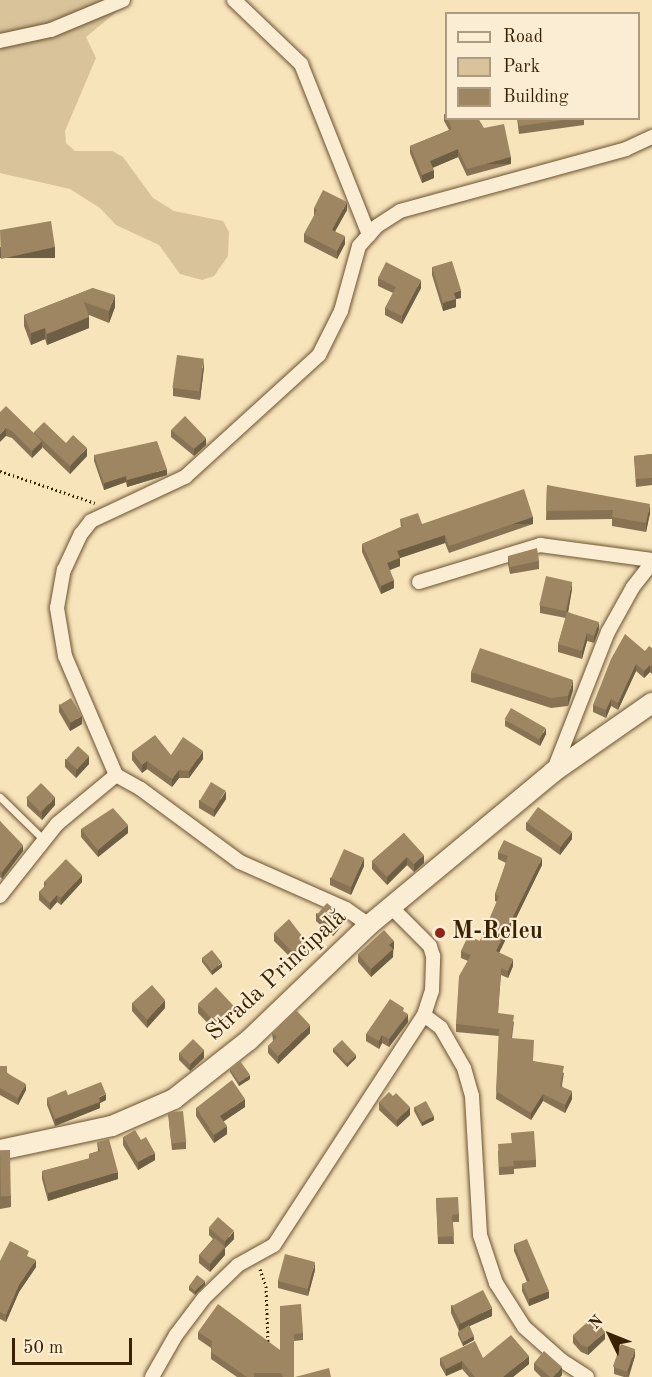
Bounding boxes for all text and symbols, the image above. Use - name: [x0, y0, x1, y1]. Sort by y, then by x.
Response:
- legend: [445, 12, 640, 120]
- text: Road: [503, 28, 543, 46]
- text: Park: [503, 58, 540, 76]
- text: Building: [503, 88, 568, 106]
- street label: Strada Principală: [201, 904, 353, 1048]
- place label: M-Releu: [452, 919, 543, 947]
- marker: M-Releu: [433, 926, 447, 940]
- north arrow: [580, 1305, 640, 1365]
- text: N: [587, 1313, 607, 1333]
- scale bar: [15, 1326, 135, 1364]
- text: 50 m: [23, 1339, 63, 1357]

